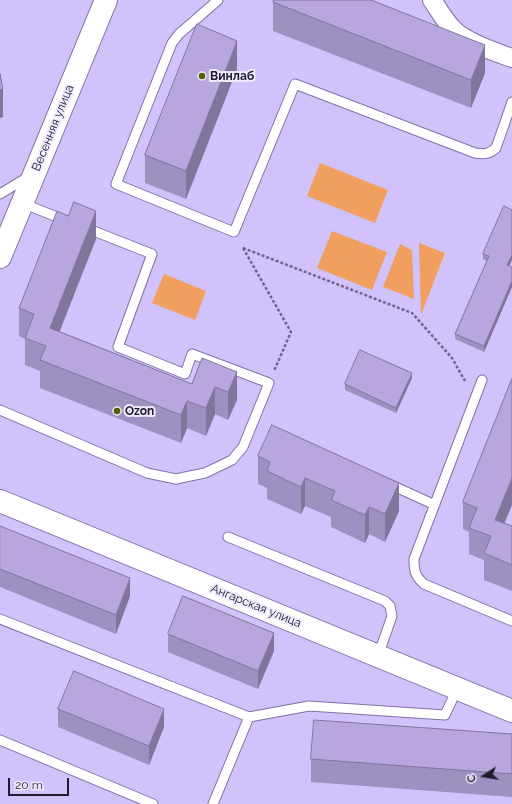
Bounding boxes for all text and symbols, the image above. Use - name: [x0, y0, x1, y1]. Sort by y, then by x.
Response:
- place label: Винлаб: [210, 69, 254, 83]
- marker: Винлаб: [197, 71, 207, 81]
- street label: Весенняя улица: [29, 83, 77, 173]
- place label: Ozon: [125, 404, 154, 418]
- marker: Ozon: [112, 406, 122, 416]
- street label: Ангарская улица: [209, 581, 303, 631]
- north arrow: [464, 756, 504, 796]
- scale bar: [10, 770, 71, 796]
- text: С: [465, 774, 479, 784]
- text: 20 m: [15, 778, 43, 792]

